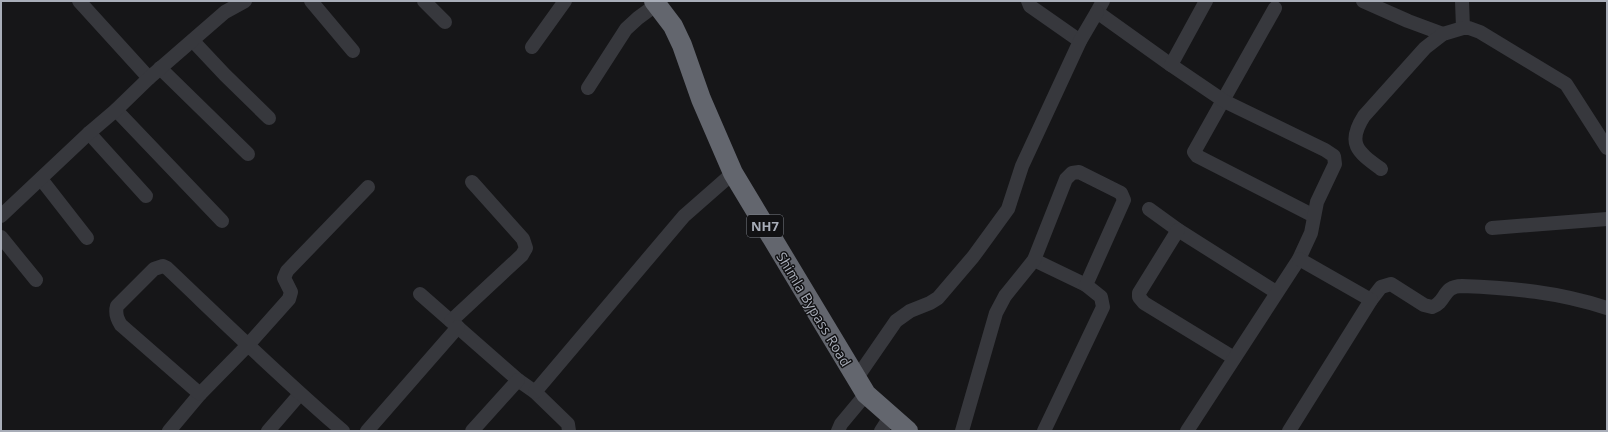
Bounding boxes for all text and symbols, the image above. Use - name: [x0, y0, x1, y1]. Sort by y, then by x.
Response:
- road number: NH7: [747, 215, 783, 237]
- street label: Shimla Bypass Road: [772, 248, 856, 370]

